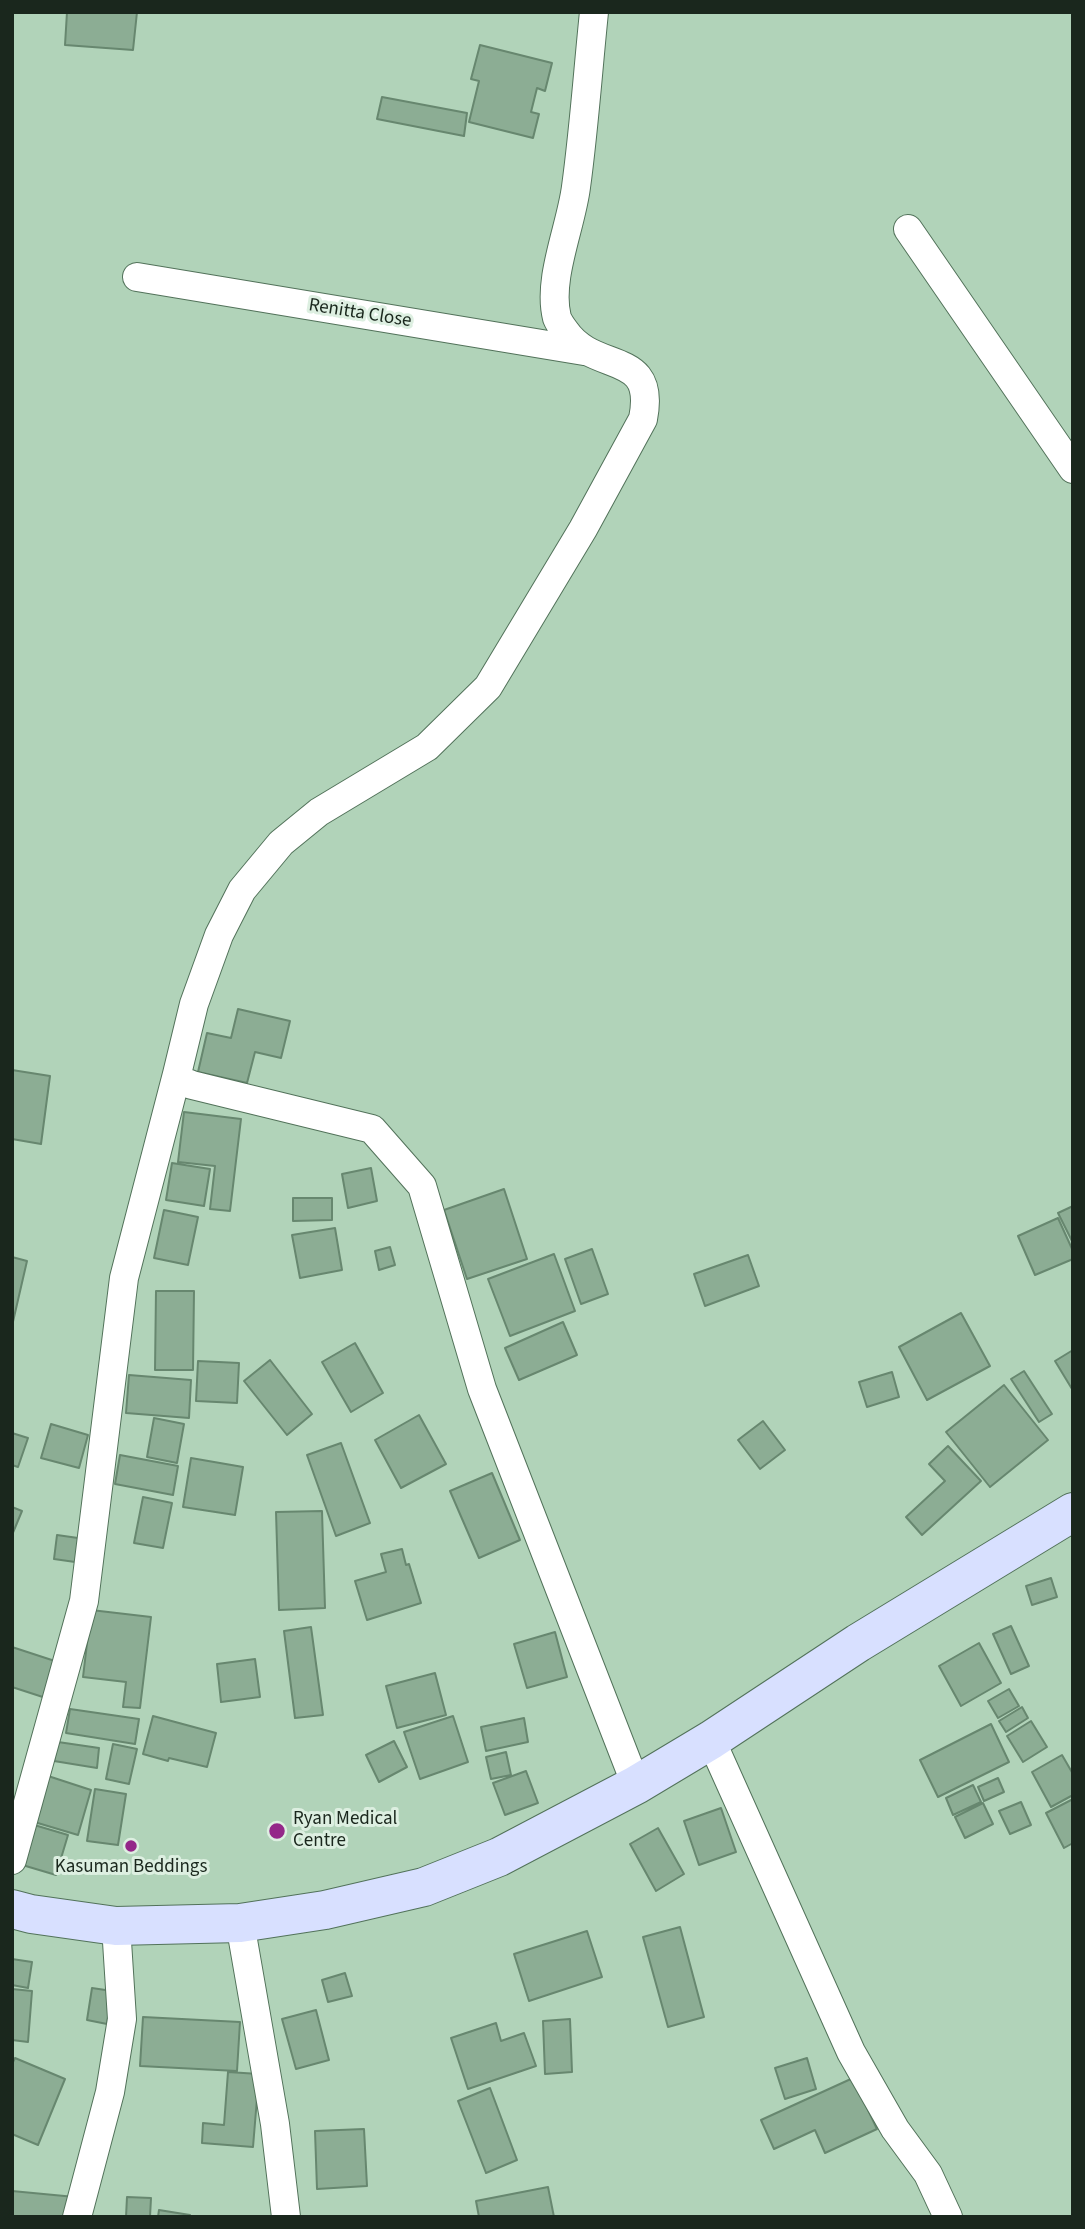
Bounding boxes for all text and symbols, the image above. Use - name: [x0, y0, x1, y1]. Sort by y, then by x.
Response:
- street label: Renitta Close: [307, 295, 413, 333]
- place label: Ryan Medical Centre: [293, 1809, 397, 1853]
- marker: Ryan Medical Centre: [267, 1821, 287, 1841]
- marker: Kasuman Beddings: [123, 1838, 139, 1854]
- place label: Kasuman Beddings: [55, 1857, 207, 1879]

